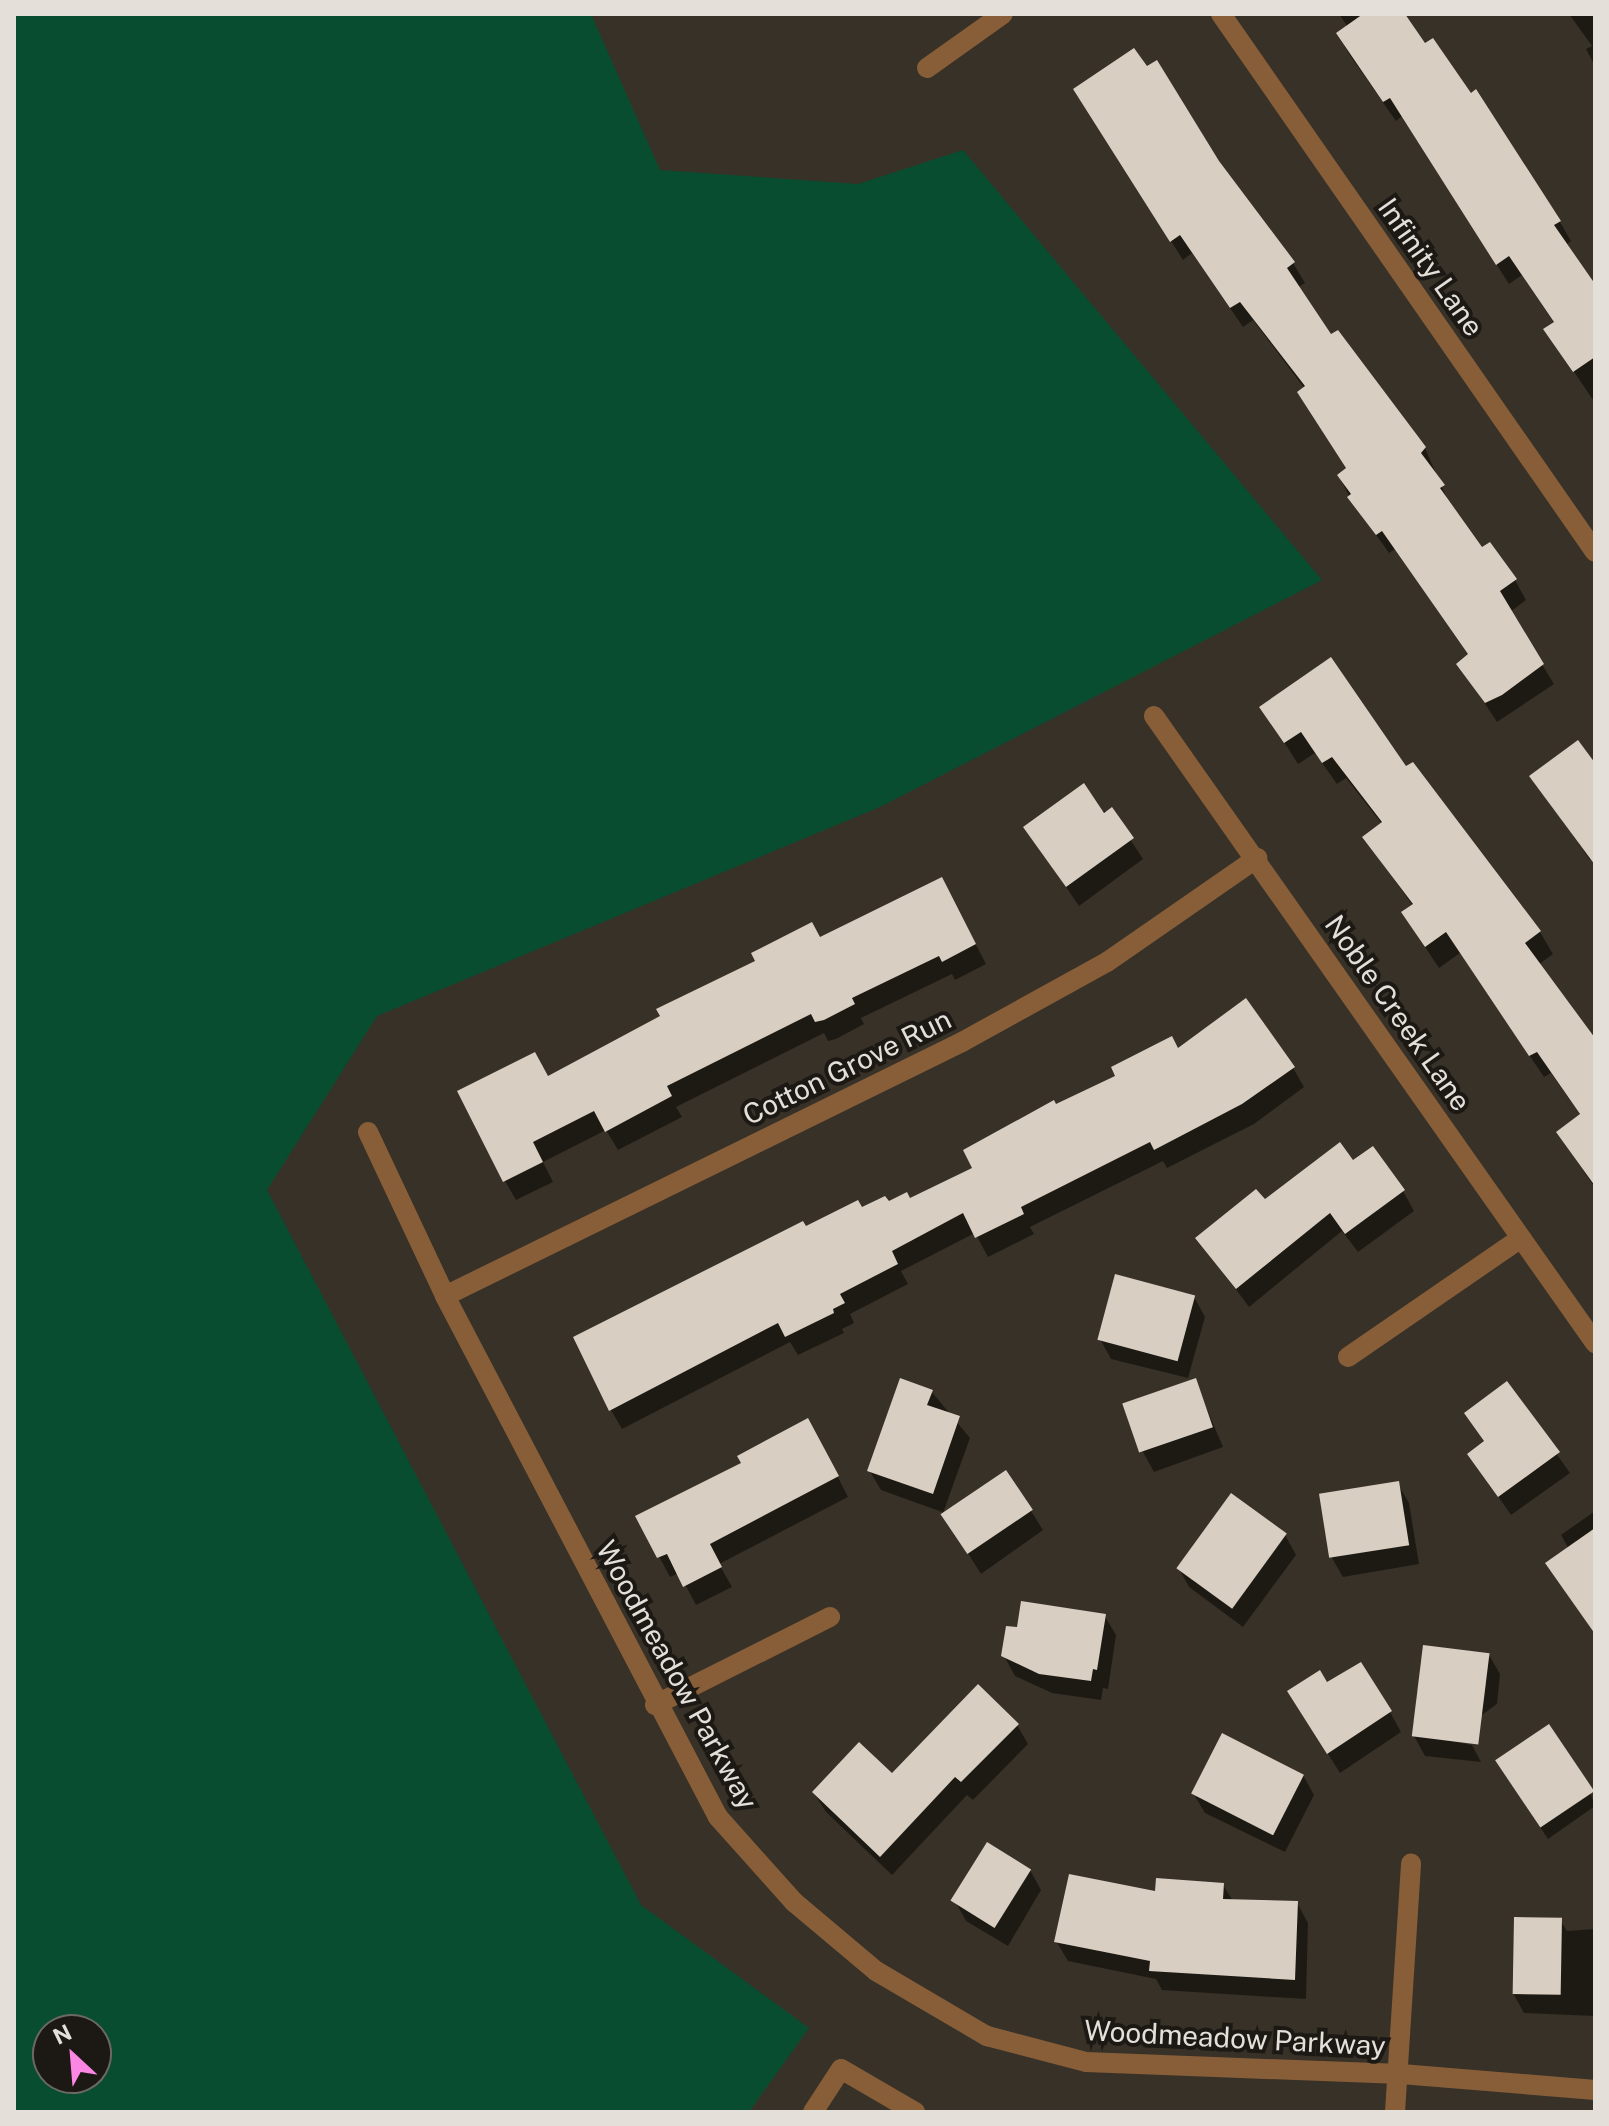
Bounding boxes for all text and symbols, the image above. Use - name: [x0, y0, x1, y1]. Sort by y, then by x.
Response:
- street label: Infinity Lane: [1371, 192, 1491, 342]
- street label: Noble Creek Lane: [1318, 909, 1478, 1117]
- street label: Cotton Grove Run: [737, 1002, 957, 1132]
- street label: Woodmeadow Parkway: [589, 1535, 765, 1815]
- street label: Woodmeadow Parkway: [1083, 2013, 1387, 2063]
- north arrow: [32, 2014, 112, 2094]
- text: N: [49, 2019, 76, 2050]

